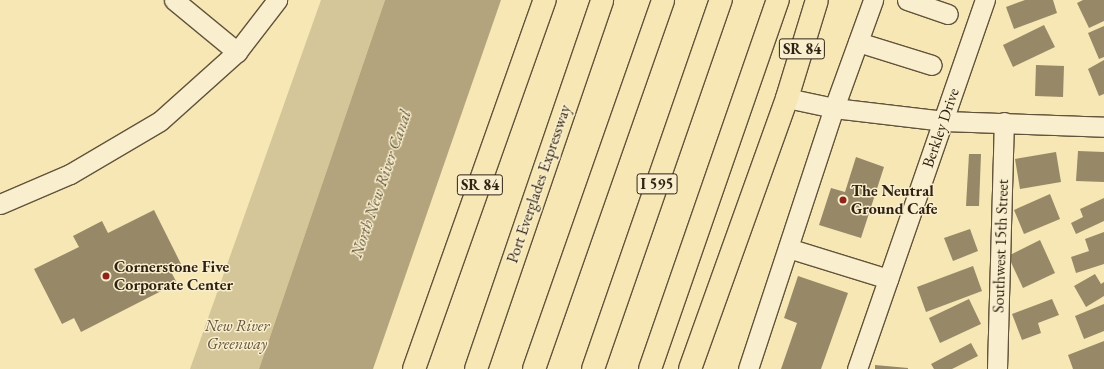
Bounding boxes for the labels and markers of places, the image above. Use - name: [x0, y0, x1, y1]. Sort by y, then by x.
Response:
- place label: The Neutral Ground Cafe: [851, 181, 937, 219]
- marker: The Neutral Ground Cafe: [838, 195, 848, 205]
- place label: Cornerstone Five Corporate Center: [114, 257, 233, 295]
- marker: Cornerstone Five Corporate Center: [101, 271, 111, 281]

